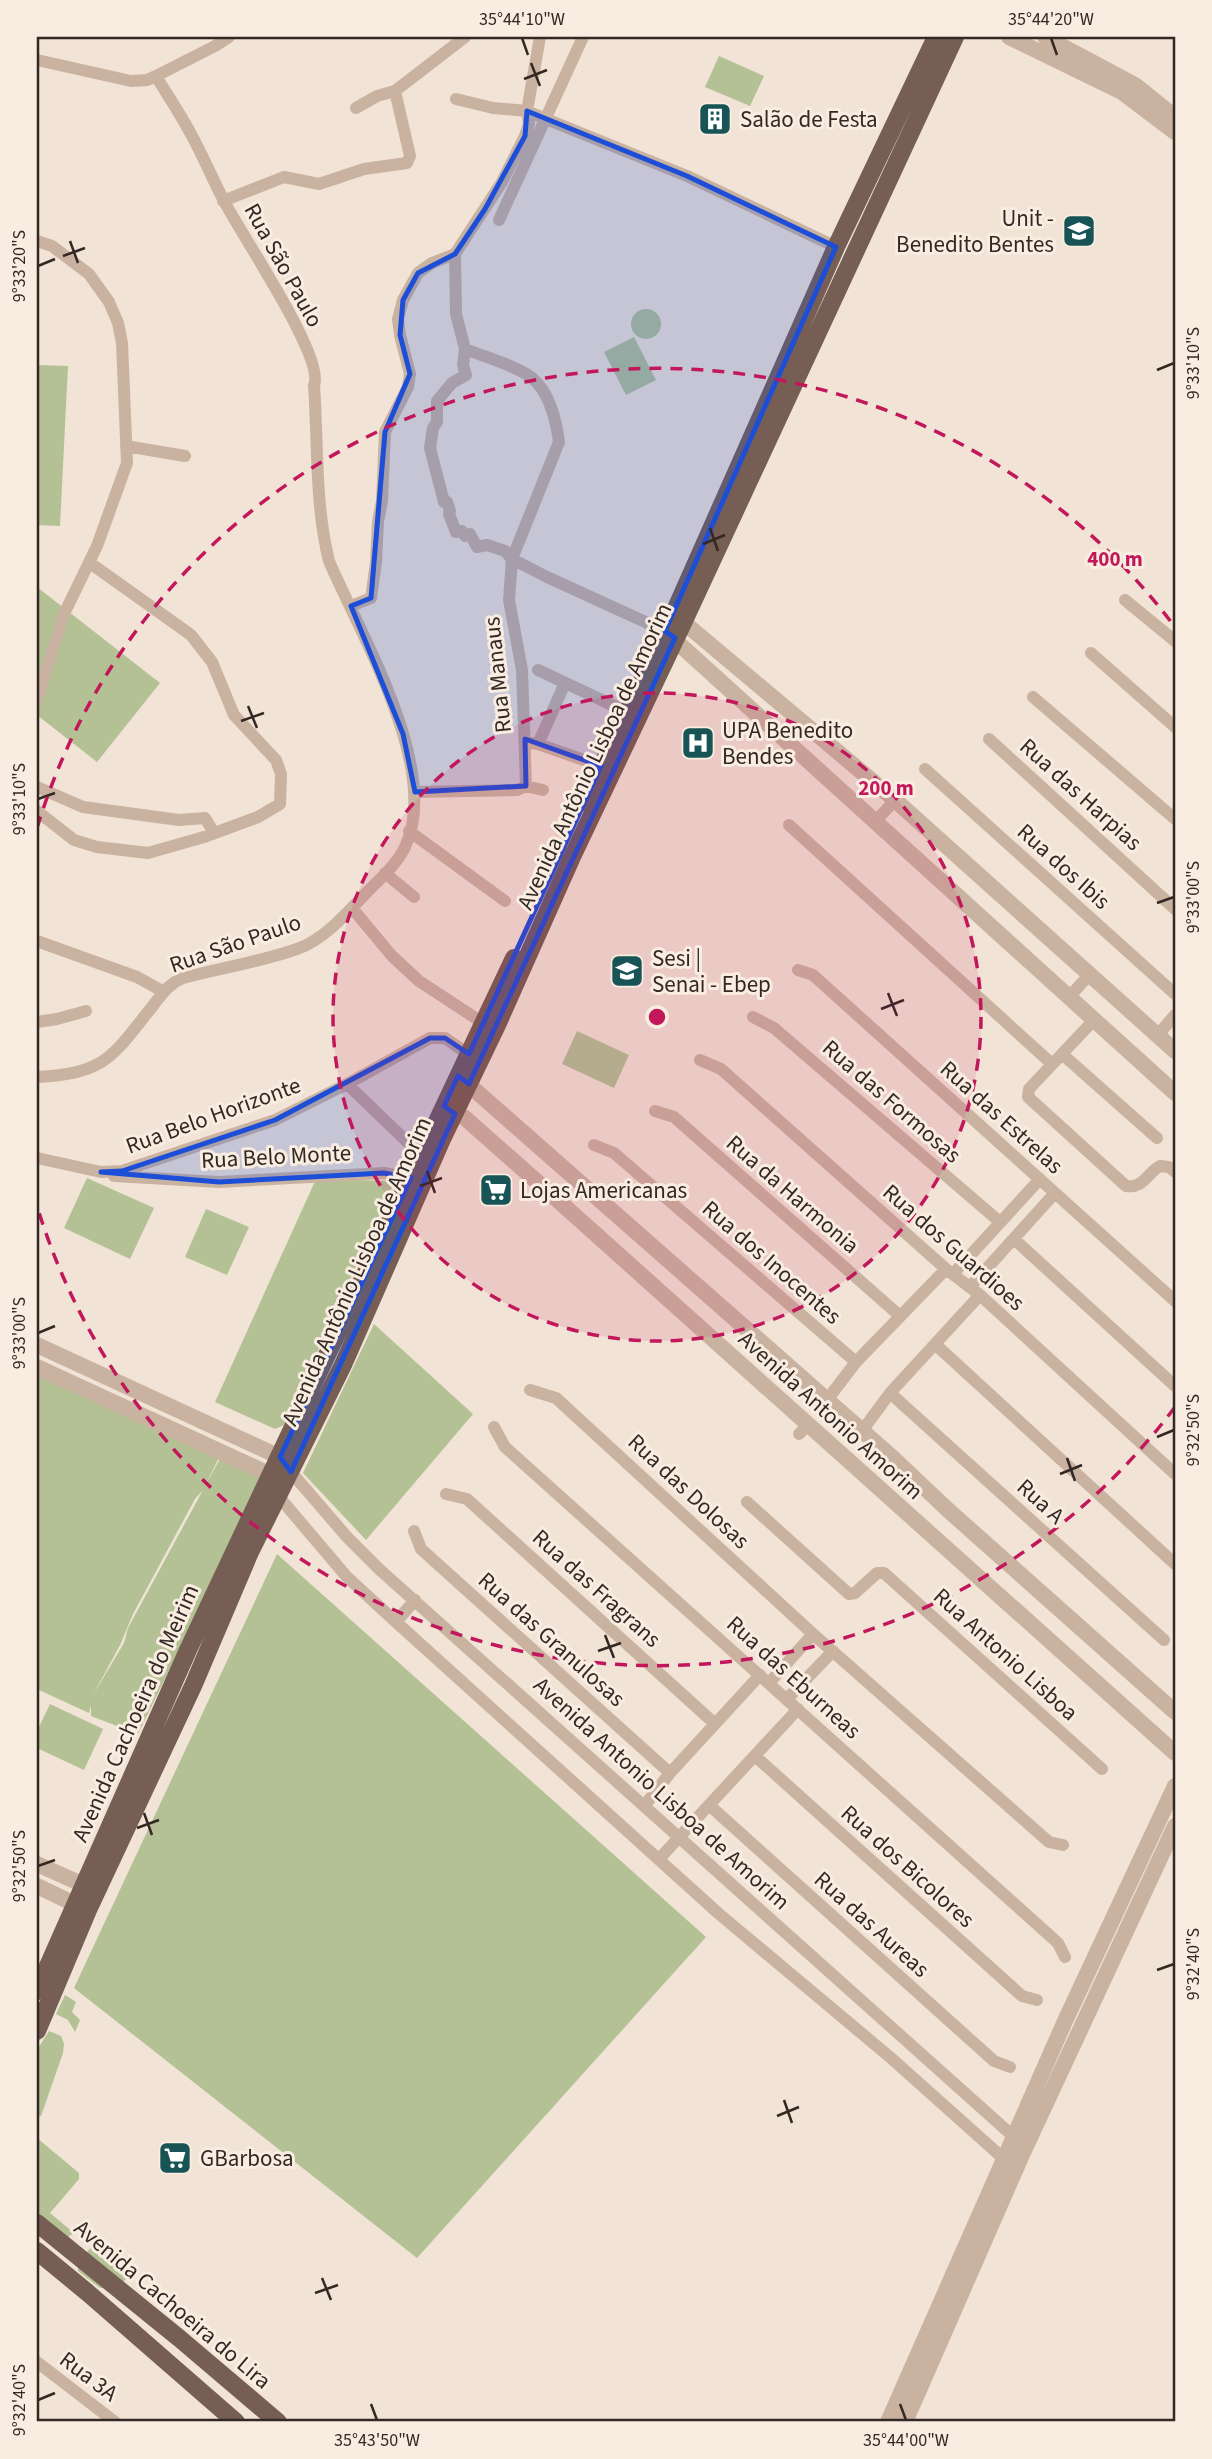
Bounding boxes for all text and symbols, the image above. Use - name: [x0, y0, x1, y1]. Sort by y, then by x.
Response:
- text: 35°44'10"W: [479, 7, 565, 32]
- text: 35°44'20"W: [1008, 7, 1094, 32]
- building icon: Salão de Festa: [696, 100, 734, 138]
- place label: Salão de Festa: [740, 103, 878, 136]
- street label: Rua São Paulo: [236, 197, 331, 333]
- place label: Unit - Benedito Bentes: [896, 202, 1054, 261]
- school or university icon: Unit - Benedito Bentes: [1060, 212, 1098, 250]
- text: 9°33'20"S: [7, 230, 32, 302]
- text: 9°33'10"S: [1181, 327, 1206, 399]
- text: 400 m: [1087, 544, 1143, 574]
- street label: Avenida Antônio Lisboa de Amorim: [509, 597, 680, 915]
- street label: Rua Manaus: [475, 615, 520, 735]
- place label: UPA Benedito Bendes: [722, 714, 853, 773]
- hospital icon: UPA Benedito Bendes: [679, 724, 717, 762]
- street label: Rua das Harpias: [1012, 730, 1149, 858]
- text: 9°33'10"S: [7, 763, 32, 835]
- text: 200 m: [858, 773, 914, 803]
- street label: Rua dos Ibis: [1010, 816, 1118, 917]
- text: 9°33'00"S: [1181, 861, 1206, 933]
- street label: Rua São Paulo: [165, 906, 305, 981]
- place label: Sesi | Senai - Ebep: [652, 942, 771, 1001]
- school or university icon: Sesi | Senai - Ebep: [608, 952, 646, 990]
- centre of rings: [645, 1005, 669, 1029]
- street label: Rua das Formosas: [815, 1032, 968, 1171]
- street label: Rua das Estrelas: [933, 1053, 1071, 1182]
- street label: Rua Belo Horizonte: [121, 1068, 305, 1162]
- street label: Avenida Antônio Lisboa de Amorim: [273, 1112, 440, 1431]
- street label: Rua da Harmonia: [719, 1127, 866, 1262]
- street label: Rua Belo Monte: [200, 1136, 352, 1177]
- supermarket icon: Lojas Americanas: [477, 1171, 515, 1209]
- place label: Lojas Americanas: [520, 1174, 687, 1207]
- street label: Rua dos Guardioes: [875, 1176, 1032, 1319]
- street label: Rua dos Inocentes: [695, 1193, 848, 1332]
- text: 9°33'00"S: [7, 1297, 32, 1369]
- street label: Avenida Antonio Amorim: [731, 1323, 930, 1507]
- text: 9°32'50"S: [1181, 1394, 1206, 1466]
- street label: Rua das Dolosas: [620, 1426, 757, 1557]
- street label: Rua A: [1009, 1471, 1072, 1532]
- street label: Rua das Fragrans: [525, 1522, 668, 1655]
- street label: Rua das Granulosas: [471, 1564, 633, 1714]
- street label: Avenida Cachoeira do Meirim: [64, 1579, 207, 1847]
- street label: Rua Antonio Lisboa: [926, 1580, 1085, 1729]
- street label: Rua das Eburneas: [719, 1608, 868, 1747]
- street label: Avenida Antonio Lisboa de Amorim: [526, 1669, 797, 1918]
- street label: Rua dos Bicolores: [833, 1797, 982, 1936]
- text: 9°32'50"S: [7, 1830, 32, 1902]
- street label: Rua das Aureas: [807, 1863, 937, 1985]
- text: 9°32'40"S: [1181, 1928, 1206, 2000]
- supermarket icon: GBarbosa: [156, 2139, 194, 2177]
- place label: GBarbosa: [200, 2142, 294, 2175]
- street label: Avenida Cachoeira do Lira: [67, 2212, 278, 2397]
- street label: Rua 3A: [53, 2343, 125, 2410]
- text: 9°32'40"S: [7, 2364, 32, 2436]
- text: 35°43'50"W: [334, 2428, 420, 2453]
- text: 35°44'00"W: [863, 2428, 949, 2453]

